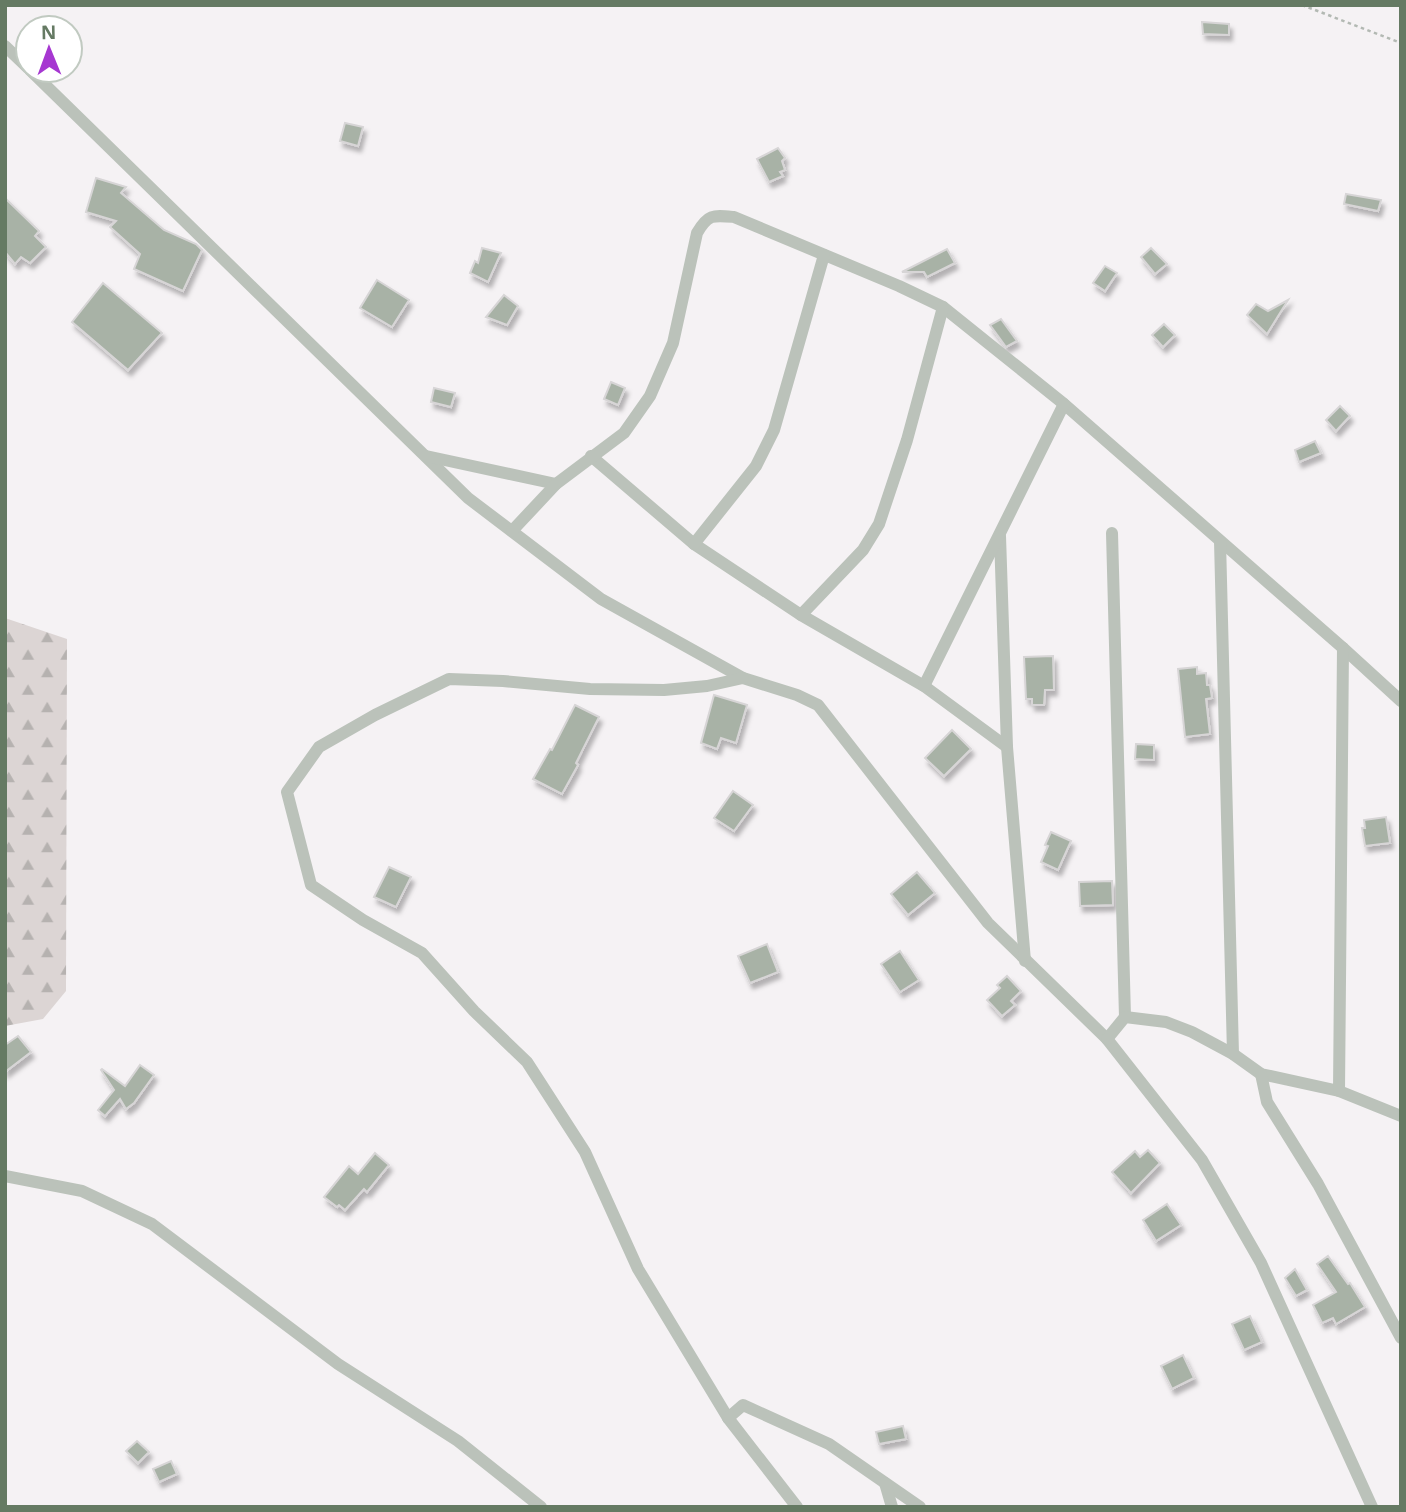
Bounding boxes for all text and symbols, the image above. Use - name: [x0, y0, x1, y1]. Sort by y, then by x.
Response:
- north arrow: [14, 14, 84, 84]
- text: N: [41, 19, 57, 45]

